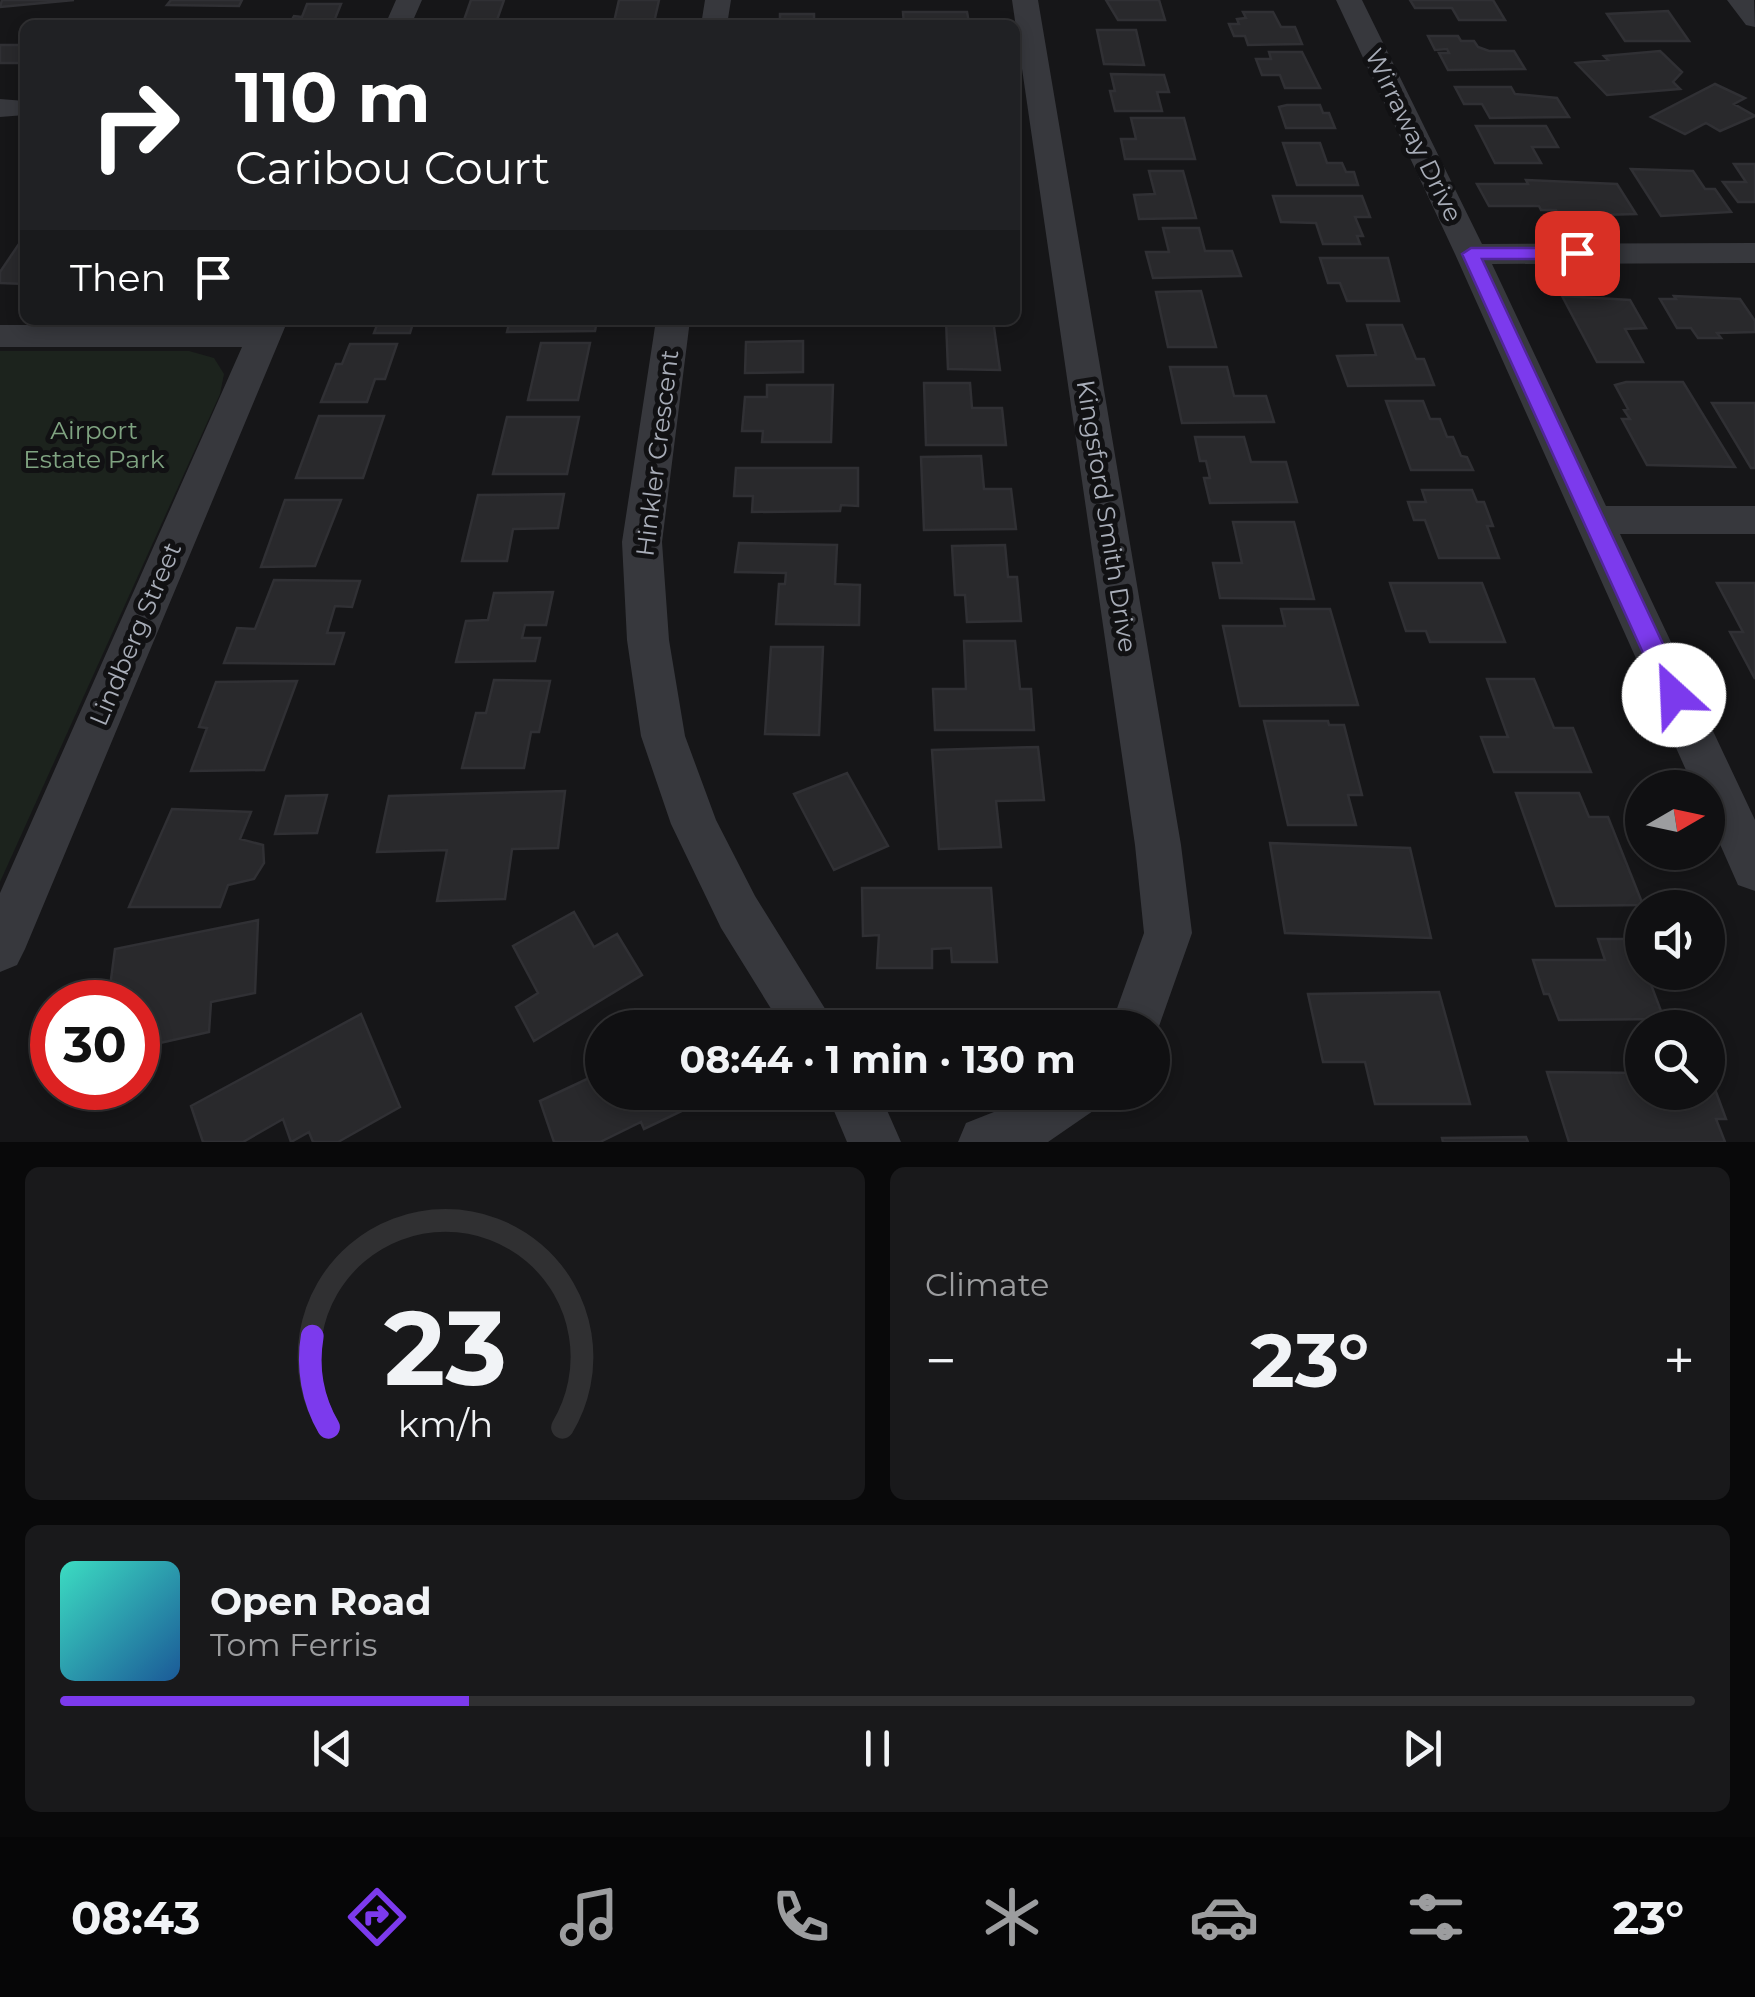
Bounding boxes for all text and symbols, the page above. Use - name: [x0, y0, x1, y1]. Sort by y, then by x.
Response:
- street label: Wirraway Drive: [1359, 44, 1469, 226]
- text: 110 m: [235, 54, 431, 140]
- icon: right: [70, 60, 200, 190]
- text: Caribou Court: [235, 140, 550, 195]
- pin: [1535, 211, 1620, 296]
- icon: arrive: [1550, 226, 1605, 281]
- icon: arrive: [186, 250, 241, 305]
- text: Then: [70, 254, 166, 301]
- street label: Hinkler Crescent: [629, 348, 685, 558]
- street label: Kingsford Smith Drive: [1071, 378, 1143, 654]
- park label: Airport Estate Park: [23, 415, 165, 474]
- street label: Lindberg Street: [83, 538, 187, 730]
- position arrow: [1622, 643, 1726, 747]
- north arrow: [1625, 770, 1725, 870]
- map controls: [1625, 770, 1725, 1110]
- button: sound: [1625, 890, 1725, 990]
- speed limit sign: 30: [30, 980, 160, 1110]
- button: search: [1625, 1010, 1725, 1110]
- text: 08:44 · 1 min · 130 m: [679, 1036, 1076, 1083]
- text: Climate: [925, 1265, 1049, 1304]
- text: 23: [384, 1284, 506, 1411]
- text: 23°: [1251, 1314, 1369, 1406]
- text: −: [925, 1327, 957, 1394]
- text: +: [1663, 1327, 1695, 1394]
- text: km/h: [397, 1402, 493, 1446]
- text: Open Road: [210, 1578, 432, 1625]
- text: Tom Ferris: [210, 1625, 377, 1664]
- icon: previous: [305, 1721, 360, 1776]
- icon: pause: [850, 1721, 905, 1776]
- icon: next: [1395, 1721, 1450, 1776]
- icon: directions: [342, 1882, 412, 1952]
- icon: music: [554, 1882, 624, 1952]
- icon: phone: [766, 1882, 836, 1952]
- icon: climate: [977, 1882, 1047, 1952]
- icon: car: [1189, 1882, 1259, 1952]
- icon: filters: [1401, 1882, 1471, 1952]
- text: 08:43: [71, 1890, 200, 1945]
- text: 23°: [1613, 1890, 1684, 1945]

